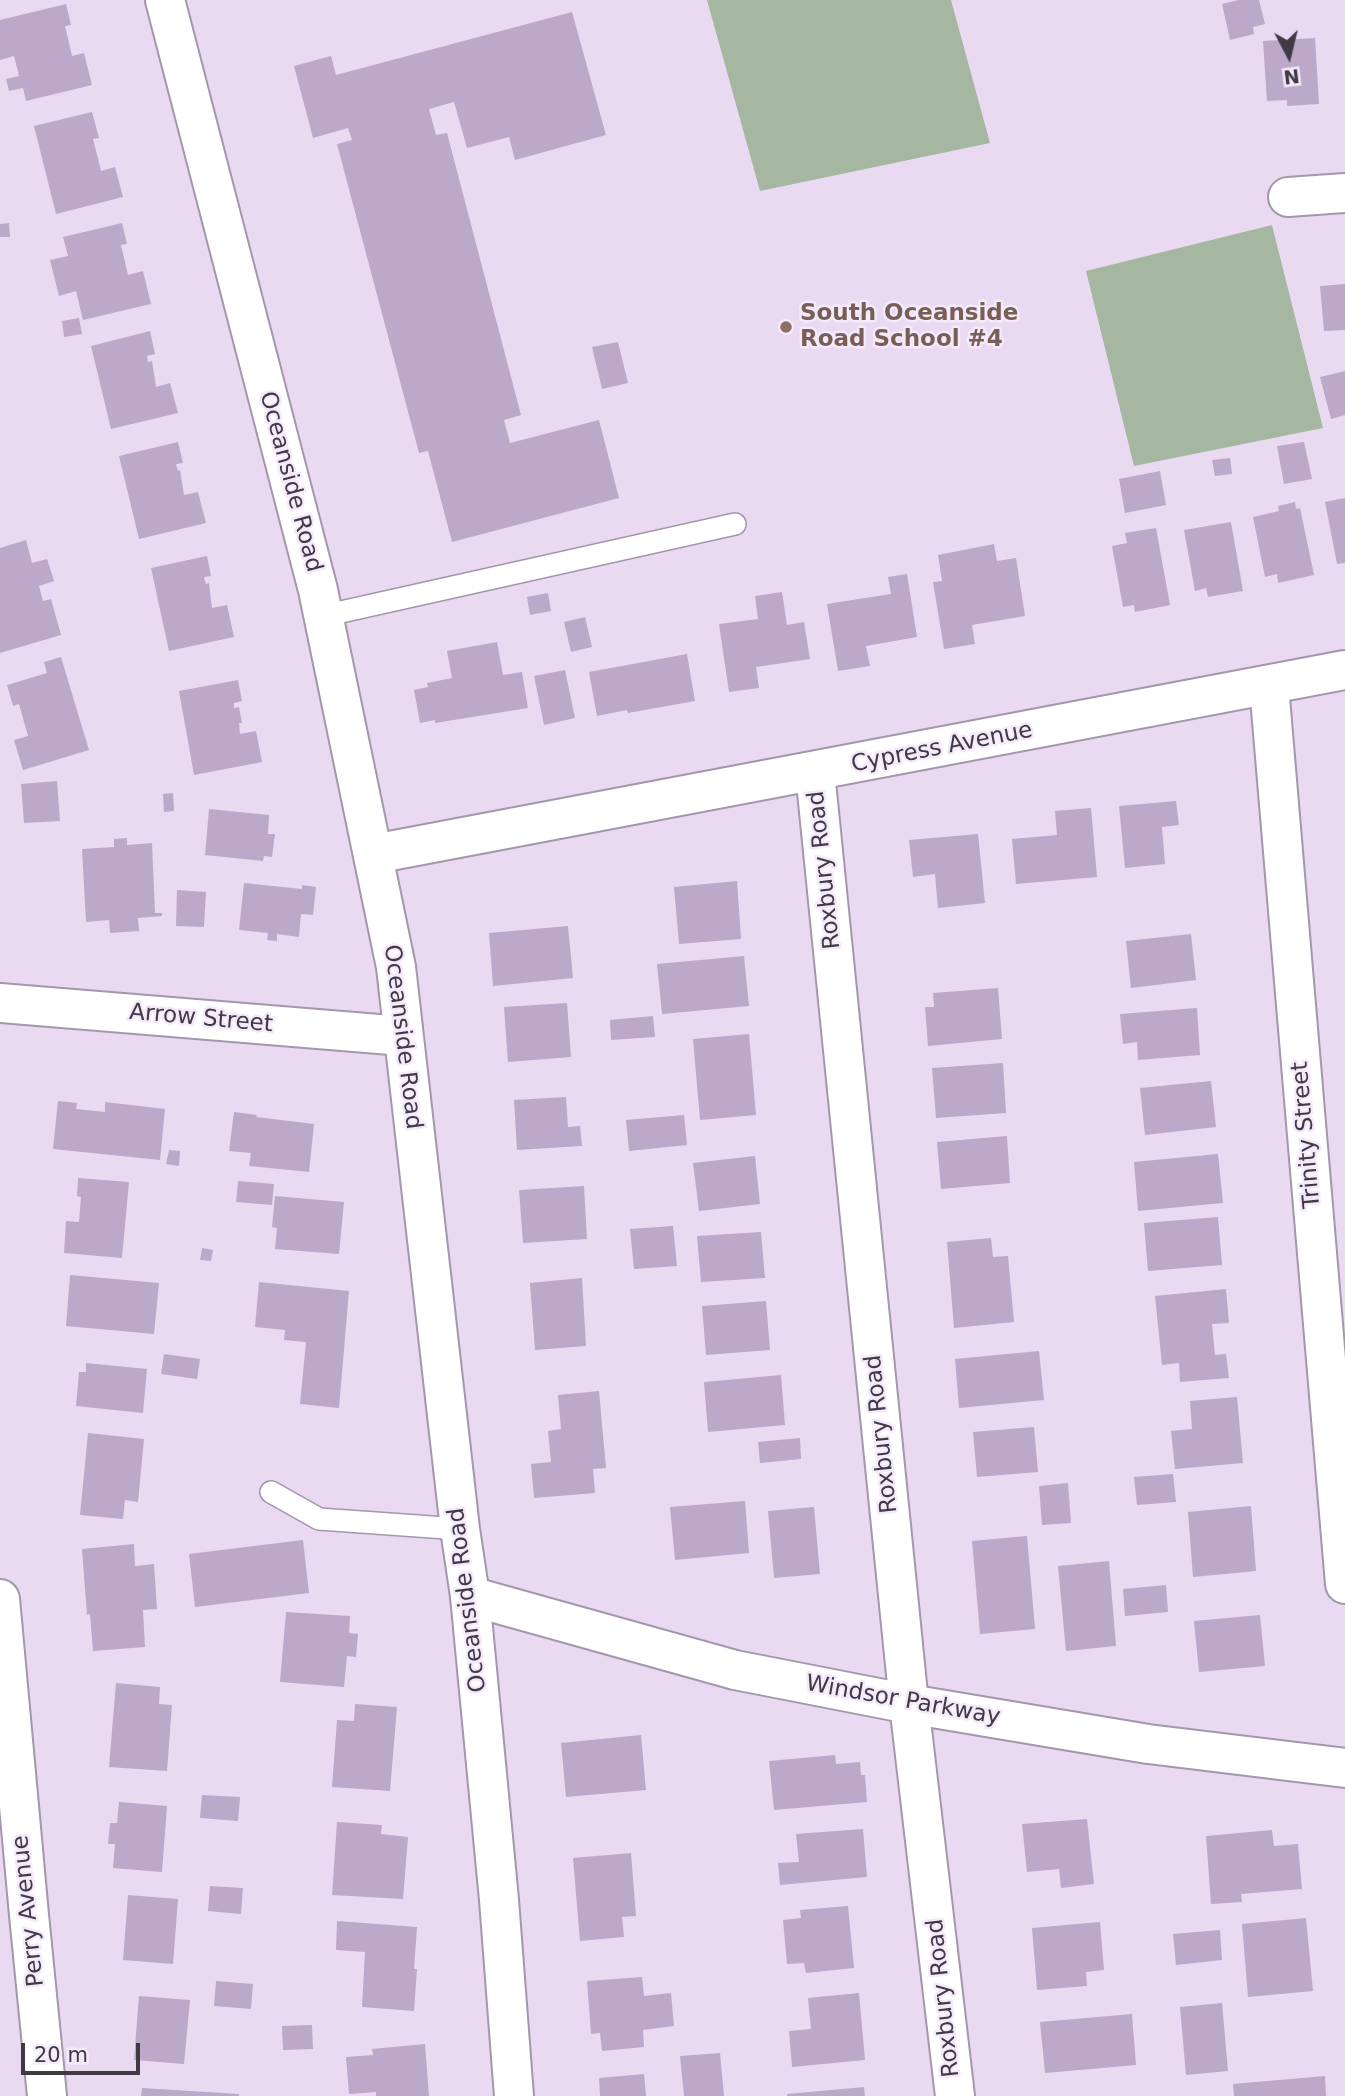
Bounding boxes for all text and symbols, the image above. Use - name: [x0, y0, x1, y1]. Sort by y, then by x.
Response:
- north arrow: [1254, 21, 1324, 91]
- text: N: [1282, 65, 1301, 89]
- place label: South Oceanside Road School #4: [800, 300, 1018, 354]
- marker: South Oceanside Road School #4: [778, 319, 794, 335]
- street label: Oceanside Road: [253, 389, 327, 575]
- street label: Cypress Avenue: [849, 717, 1035, 779]
- street label: Roxbury Road: [803, 789, 847, 951]
- street label: Oceanside Road: [377, 943, 427, 1131]
- street label: Arrow Street: [128, 999, 274, 1039]
- street label: Trinity Street: [1287, 1060, 1327, 1210]
- street label: Roxbury Road: [860, 1353, 904, 1515]
- street label: Oceanside Road: [443, 1506, 493, 1694]
- street label: Windsor Parkway: [804, 1670, 1002, 1732]
- street label: Perry Avenue: [7, 1834, 51, 1988]
- street label: Roxbury Road: [922, 1917, 966, 2079]
- scale bar: [24, 2030, 144, 2074]
- text: 20 m: [34, 2043, 88, 2067]

